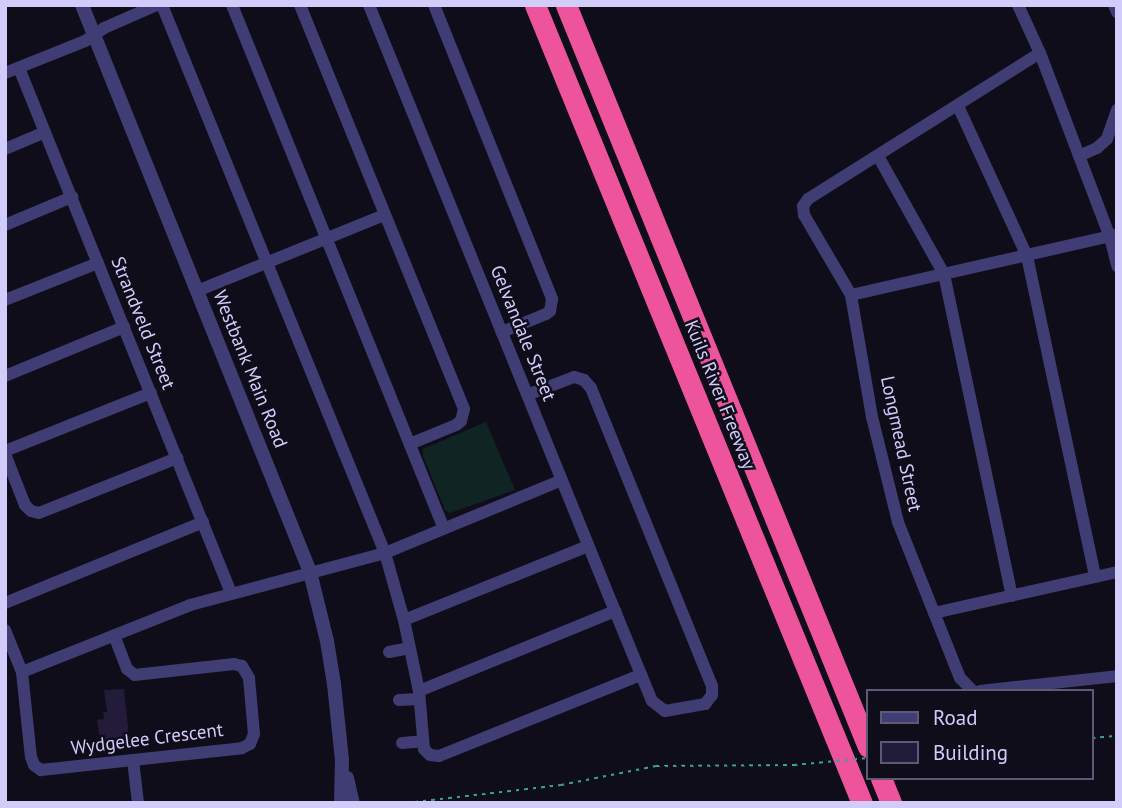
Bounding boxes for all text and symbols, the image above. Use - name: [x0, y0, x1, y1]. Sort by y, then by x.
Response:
- street label: Strandveld Street: [106, 253, 180, 393]
- street label: Gelvandale Street: [485, 262, 561, 404]
- street label: Westbank Main Road: [208, 287, 292, 451]
- street label: Kuils River Freeway: [680, 317, 760, 473]
- street label: Longmead Street: [876, 374, 926, 514]
- legend: [866, 689, 1094, 780]
- text: Road: [933, 704, 977, 731]
- street label: Wydgelee Crescent: [70, 718, 224, 760]
- text: Building: [933, 739, 1008, 766]

